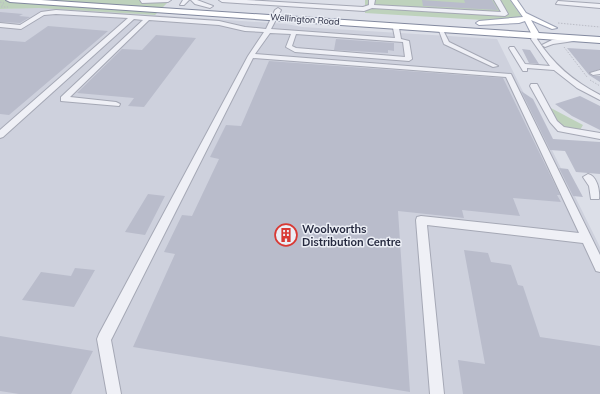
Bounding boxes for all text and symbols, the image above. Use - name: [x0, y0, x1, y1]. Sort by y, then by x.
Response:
- street label: Wellington Road: [270, 11, 340, 27]
- building icon: Woolworths Distribution Centre: [273, 222, 299, 248]
- place label: Woolworths Distribution Centre: [302, 222, 401, 249]

